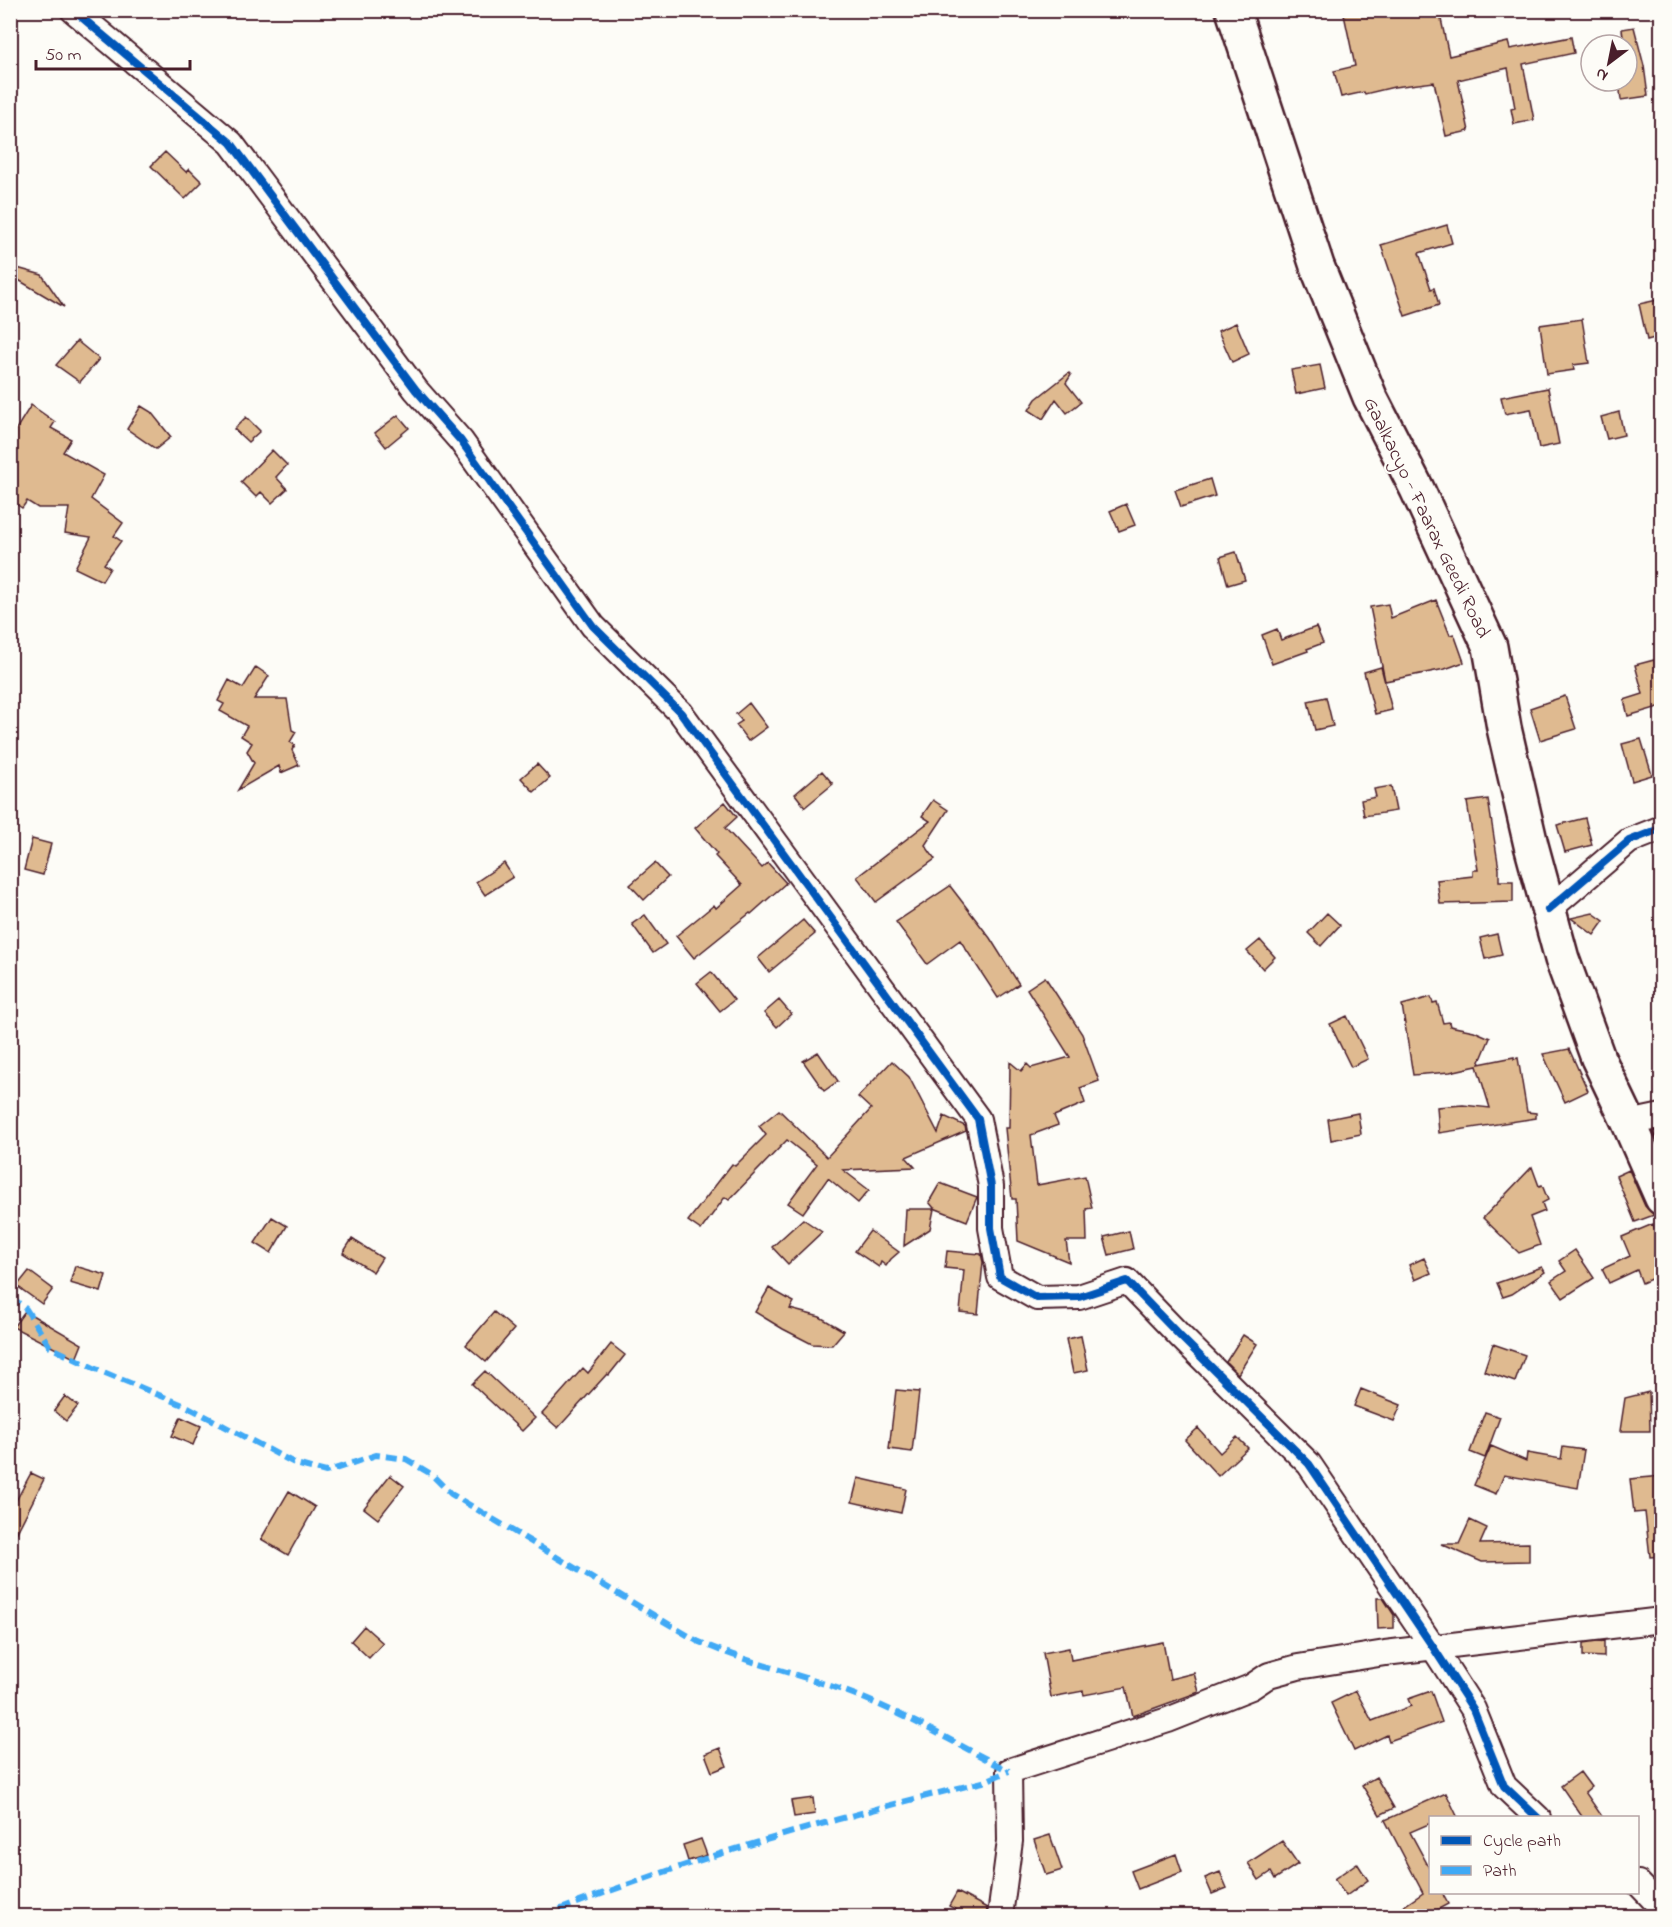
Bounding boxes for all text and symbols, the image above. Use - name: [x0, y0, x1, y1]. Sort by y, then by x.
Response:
- scale bar: [36, 33, 190, 71]
- north arrow: [1579, 33, 1639, 93]
- text: 50 m: [45, 43, 82, 69]
- text: N: [1591, 61, 1613, 87]
- street label: Gaalkacyo - Faarax Geedi Road: [1355, 393, 1497, 643]
- legend: [1429, 1816, 1639, 1894]
- text: Cycle path: [1483, 1829, 1561, 1855]
- text: Path: [1483, 1859, 1517, 1885]

